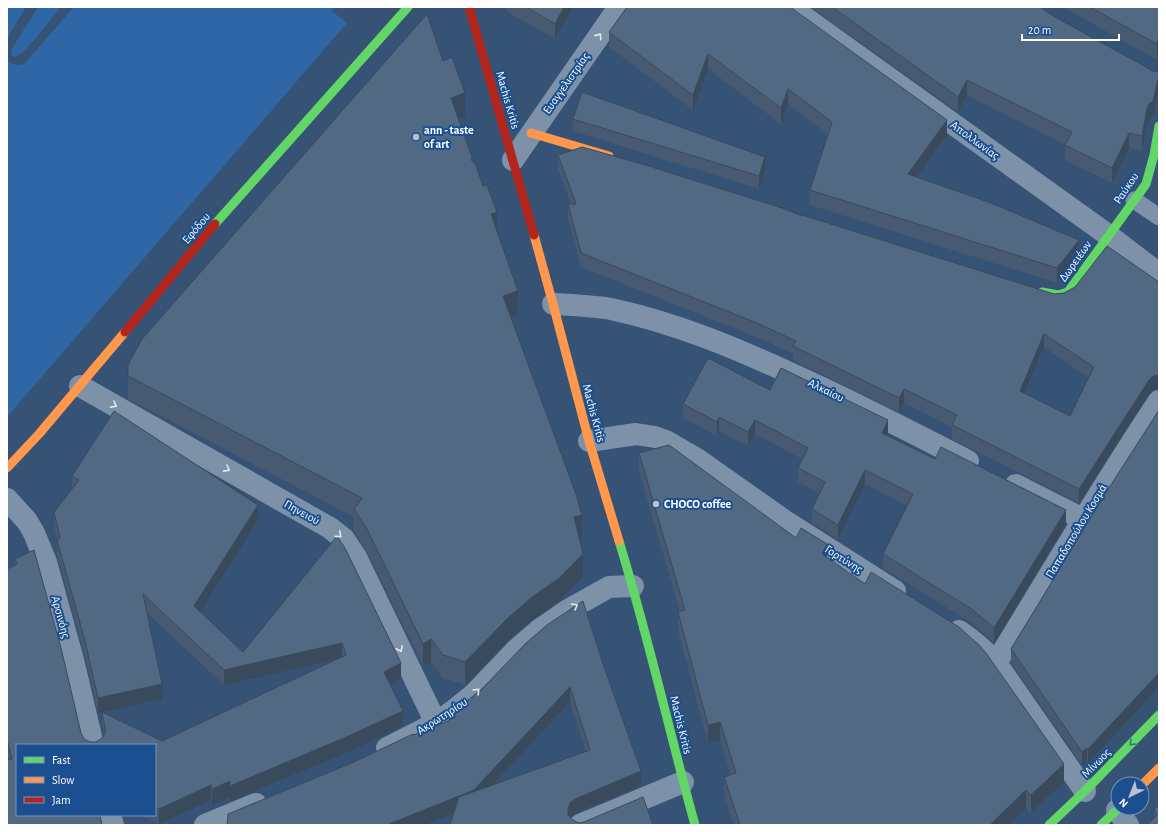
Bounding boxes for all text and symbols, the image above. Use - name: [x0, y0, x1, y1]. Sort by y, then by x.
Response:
- scale bar: [1022, 16, 1119, 42]
- text: 20 m: [1028, 24, 1051, 36]
- one-way arrow: [594, 33, 602, 40]
- street label: Ευαγγελιστρίας: [540, 50, 593, 116]
- street label: Machis Kritis: [494, 70, 522, 130]
- street label: Απολλωνίας: [948, 118, 1002, 163]
- place label: ann - taste of art: [424, 124, 474, 150]
- marker: ann - taste of art: [411, 132, 421, 142]
- street label: Ραύκου: [1111, 170, 1141, 206]
- street label: Εφόδου: [180, 210, 212, 246]
- street label: Δωρειέων: [1057, 238, 1093, 284]
- street label: Αλκαίου: [806, 376, 846, 404]
- street label: Machis Kritis: [581, 383, 607, 443]
- one-way arrow: [110, 401, 117, 408]
- one-way arrow: [223, 465, 230, 472]
- street label: Παπαδοπούλου Κοσμά: [1043, 482, 1109, 580]
- street label: Πηνειού: [282, 497, 322, 527]
- place label: CHOCO coffee: [664, 498, 732, 510]
- marker: CHOCO coffee: [651, 499, 661, 509]
- one-way arrow: [334, 531, 342, 538]
- street label: Γορτύνης: [822, 543, 865, 576]
- street label: Αρσινόης: [49, 595, 72, 640]
- one-way arrow: [571, 603, 578, 610]
- one-way arrow: [395, 645, 403, 652]
- one-way arrow: [472, 688, 480, 696]
- street label: Ακρωτηρίου: [415, 695, 469, 737]
- street label: Machis Kritis: [668, 695, 694, 755]
- one-way arrow: [1129, 738, 1137, 746]
- legend: [16, 744, 156, 816]
- street label: Μίνωος: [1079, 746, 1114, 781]
- text: Fast: [52, 754, 71, 766]
- text: Slow: [52, 774, 74, 786]
- north arrow: [1110, 776, 1150, 816]
- text: Jam: [52, 794, 71, 806]
- text: N: [1117, 796, 1130, 810]

